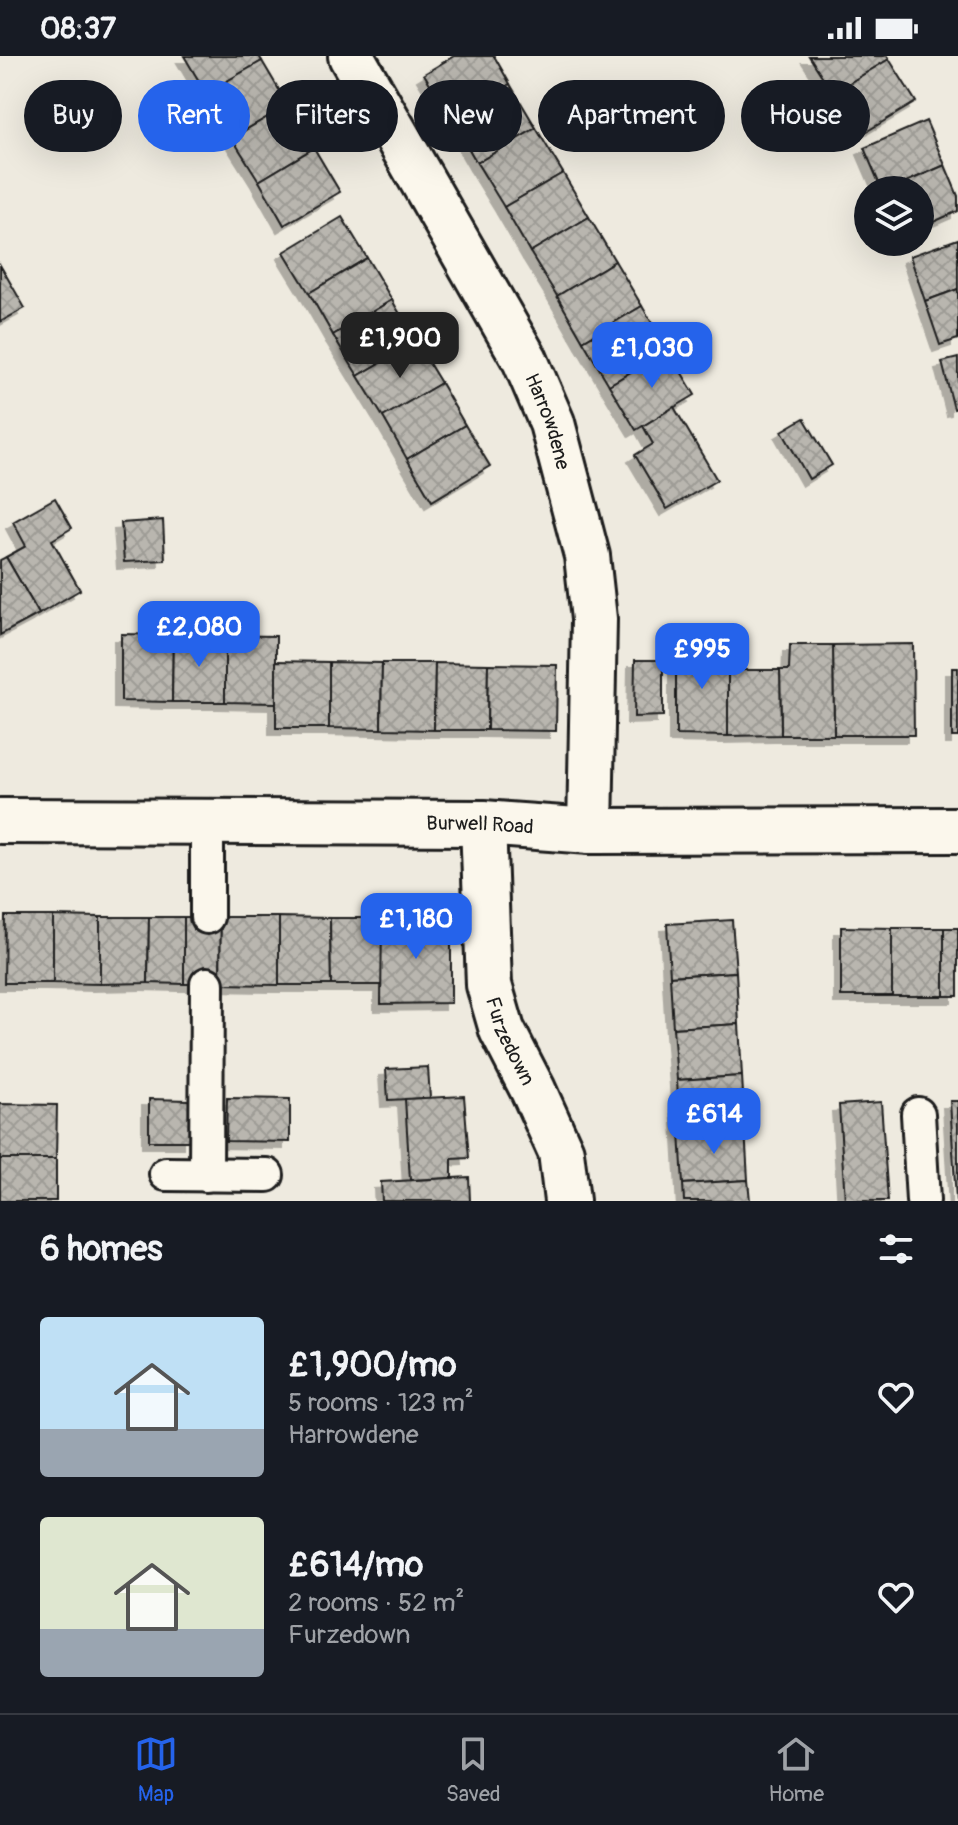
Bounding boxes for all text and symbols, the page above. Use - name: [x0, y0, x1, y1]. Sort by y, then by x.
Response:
- text: 08:37: [40, 10, 116, 47]
- chip: Buy: [24, 80, 122, 152]
- chip: Rent: [138, 80, 250, 152]
- chip: Filters: [266, 80, 398, 152]
- chip: New: [414, 80, 522, 152]
- chip: Apartment: [538, 80, 725, 152]
- chip: House: [741, 80, 870, 152]
- map controls: [854, 176, 934, 256]
- button: layers: [854, 176, 934, 256]
- pin: £1,900: [335, 312, 465, 380]
- text: £1,900: [359, 322, 441, 354]
- pin: £1,030: [587, 322, 717, 390]
- text: £1,030: [610, 332, 694, 364]
- street label: Harrowdene: [519, 369, 576, 472]
- pin: £2,080: [134, 601, 264, 669]
- text: £2,080: [156, 611, 242, 643]
- pin: £995: [655, 623, 749, 691]
- text: £995: [673, 633, 731, 665]
- street label: Burwell Road: [426, 811, 534, 840]
- pin: £1,180: [351, 893, 481, 961]
- text: £1,180: [379, 903, 453, 935]
- street label: Furzedown: [480, 994, 540, 1089]
- pin: £614: [667, 1088, 761, 1156]
- text: £614: [685, 1098, 743, 1130]
- icon: filters: [874, 1227, 918, 1271]
- text: 6 homes: [40, 1228, 163, 1271]
- text: £1,900/mo: [288, 1344, 456, 1387]
- icon: home: [104, 1349, 200, 1445]
- icon: heart: [874, 1375, 918, 1419]
- text: 5 rooms · 123 m²: [288, 1387, 474, 1419]
- text: Harrowdene: [288, 1419, 419, 1451]
- text: £614/mo: [288, 1544, 423, 1587]
- icon: home: [104, 1549, 200, 1645]
- icon: heart: [874, 1575, 918, 1619]
- text: 2 rooms · 52 m²: [288, 1587, 464, 1619]
- text: Furzedown: [288, 1619, 411, 1651]
- tab: Map: [134, 1732, 178, 1808]
- tab: Saved: [446, 1732, 501, 1808]
- tab: Home: [769, 1732, 824, 1808]

